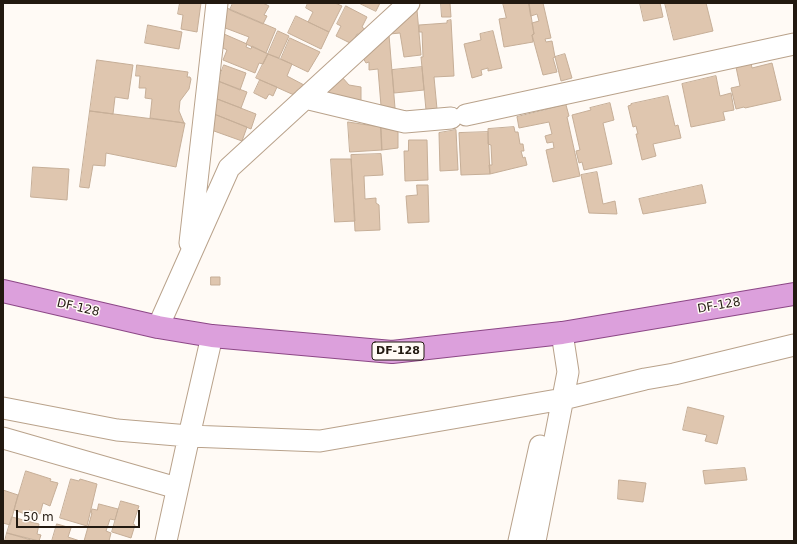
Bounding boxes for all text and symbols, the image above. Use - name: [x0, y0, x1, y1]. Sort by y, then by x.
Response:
- street label: DF-128: [696, 295, 742, 317]
- street label: DF-128: [55, 296, 101, 320]
- road number: DF-128: [372, 342, 424, 360]
- scale bar: [18, 502, 142, 528]
- text: 50 m: [23, 510, 54, 524]

